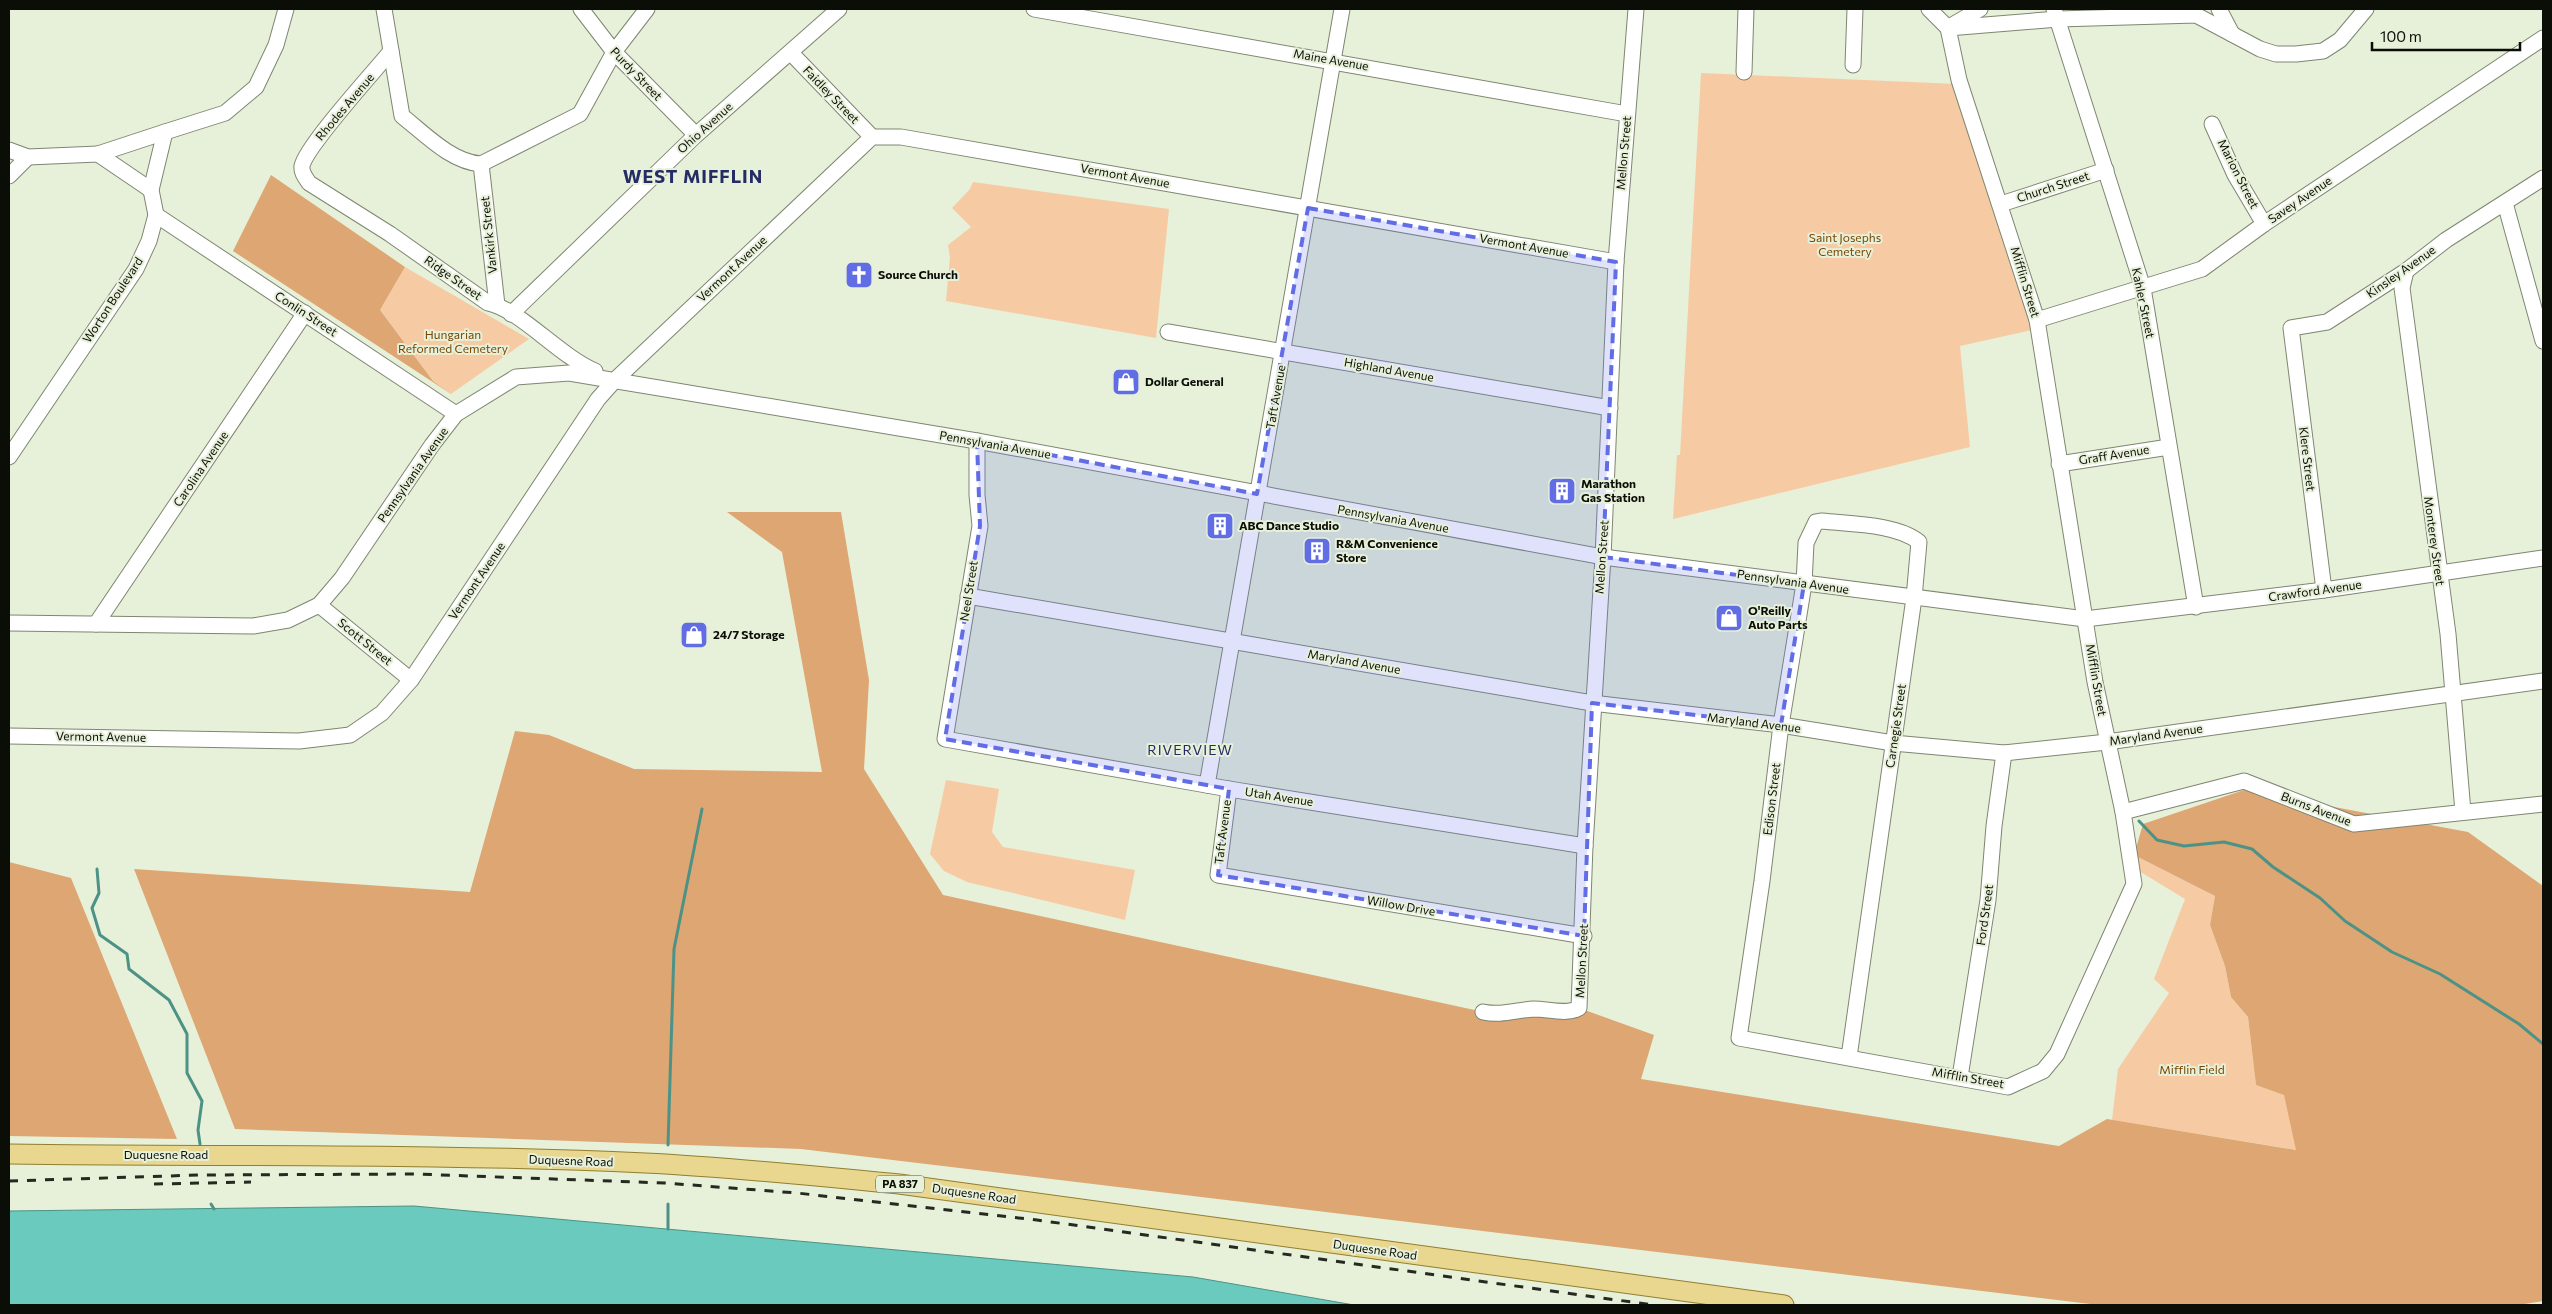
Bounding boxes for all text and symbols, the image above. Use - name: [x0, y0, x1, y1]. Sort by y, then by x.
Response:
- scale bar: [2372, 20, 2520, 52]
- text: 100 m: [2380, 27, 2422, 45]
- street label: Purdy Street: [608, 44, 665, 103]
- street label: Maine Avenue: [1292, 46, 1370, 73]
- street label: Faidley Street: [801, 63, 863, 126]
- street label: Rhodes Avenue: [312, 70, 376, 143]
- street label: Ohio Avenue: [674, 99, 735, 156]
- street label: Mellon Street: [1613, 115, 1633, 190]
- street label: Marion Street: [2215, 137, 2262, 211]
- street label: Vermont Avenue: [1080, 160, 1171, 190]
- district label: WEST MIFFLIN: [623, 165, 763, 187]
- street label: Church Street: [2015, 168, 2091, 204]
- street label: Savey Avenue: [2265, 173, 2334, 226]
- street label: Vankirk Street: [477, 196, 499, 275]
- street label: Vermont Avenue: [1479, 230, 1570, 260]
- park label: Saint Josephs Cemetery: [1809, 230, 1881, 258]
- street label: Vermont Avenue: [694, 232, 769, 304]
- street label: Kinsley Avenue: [2363, 242, 2438, 300]
- street label: Mifflin Street: [2009, 245, 2043, 319]
- street label: Ridge Street: [422, 252, 485, 302]
- street label: Worton Boulevard: [79, 254, 145, 345]
- church icon: Source Church: [844, 260, 874, 290]
- street label: Kahler Street: [2130, 266, 2158, 339]
- place label: Source Church: [878, 267, 958, 281]
- street label: Conlin Street: [273, 288, 340, 339]
- park label: Hungarian Reformed Cemetery: [398, 327, 508, 355]
- street label: Highland Avenue: [1343, 354, 1435, 384]
- street label: Taft Avenue: [1262, 364, 1288, 430]
- shop icon: Dollar General: [1111, 367, 1141, 397]
- place label: Dollar General: [1145, 374, 1224, 388]
- street label: Pennsylvania Avenue: [374, 424, 450, 525]
- street label: Klere Street: [2297, 426, 2319, 492]
- street label: Pennsylvania Avenue: [938, 427, 1052, 461]
- street label: Carolina Avenue: [170, 428, 231, 509]
- street label: Graff Avenue: [2078, 442, 2150, 467]
- building icon: Marathon Gas Station: [1547, 476, 1577, 506]
- place label: Marathon Gas Station: [1581, 476, 1645, 504]
- street label: Monterey Street: [2422, 495, 2448, 586]
- street label: Pennsylvania Avenue: [1336, 501, 1450, 535]
- building icon: ABC Dance Studio: [1205, 511, 1235, 541]
- place label: ABC Dance Studio: [1239, 518, 1339, 532]
- street label: Mellon Street: [1591, 519, 1611, 594]
- building icon: R&M Convenience Store: [1302, 536, 1332, 566]
- place label: R&M Convenience Store: [1336, 536, 1438, 564]
- street label: Vermont Avenue: [445, 539, 507, 622]
- street label: Neel Street: [956, 560, 980, 622]
- street label: Pennsylvania Avenue: [1736, 566, 1850, 596]
- street label: Crawford Avenue: [2267, 577, 2362, 603]
- shop icon: O'Reilly Auto Parts: [1714, 603, 1744, 633]
- place label: O'Reilly Auto Parts: [1748, 603, 1808, 631]
- street label: Scott Street: [336, 615, 396, 668]
- shop icon: 24/7 Storage: [679, 620, 709, 650]
- place label: 24/7 Storage: [713, 627, 785, 641]
- street label: Mifflin Street: [2084, 643, 2110, 717]
- street label: Maryland Avenue: [1307, 646, 1402, 676]
- street label: Carnegie Street: [1882, 683, 1908, 769]
- street label: Maryland Avenue: [1707, 709, 1802, 735]
- street label: Maryland Avenue: [2108, 721, 2203, 747]
- street label: Vermont Avenue: [56, 728, 146, 744]
- district label: RIVERVIEW: [1147, 741, 1233, 758]
- street label: Edison Street: [1760, 762, 1782, 836]
- street label: Utah Avenue: [1244, 784, 1314, 808]
- street label: Burns Avenue: [2279, 788, 2353, 828]
- street label: Taft Avenue: [1211, 799, 1233, 865]
- street label: Ford Street: [1973, 883, 1995, 946]
- street label: Willow Drive: [1366, 892, 1437, 918]
- street label: Mellon Street: [1572, 923, 1590, 998]
- park label: Mifflin Field: [2159, 1062, 2225, 1076]
- street label: Mifflin Street: [1931, 1064, 2005, 1090]
- street label: Duquesne Road: [124, 1147, 208, 1161]
- street label: Duquesne Road: [529, 1152, 614, 1168]
- road number: PA 837: [876, 1176, 924, 1192]
- street label: Duquesne Road: [931, 1180, 1017, 1206]
- street label: Duquesne Road: [1332, 1236, 1418, 1262]

